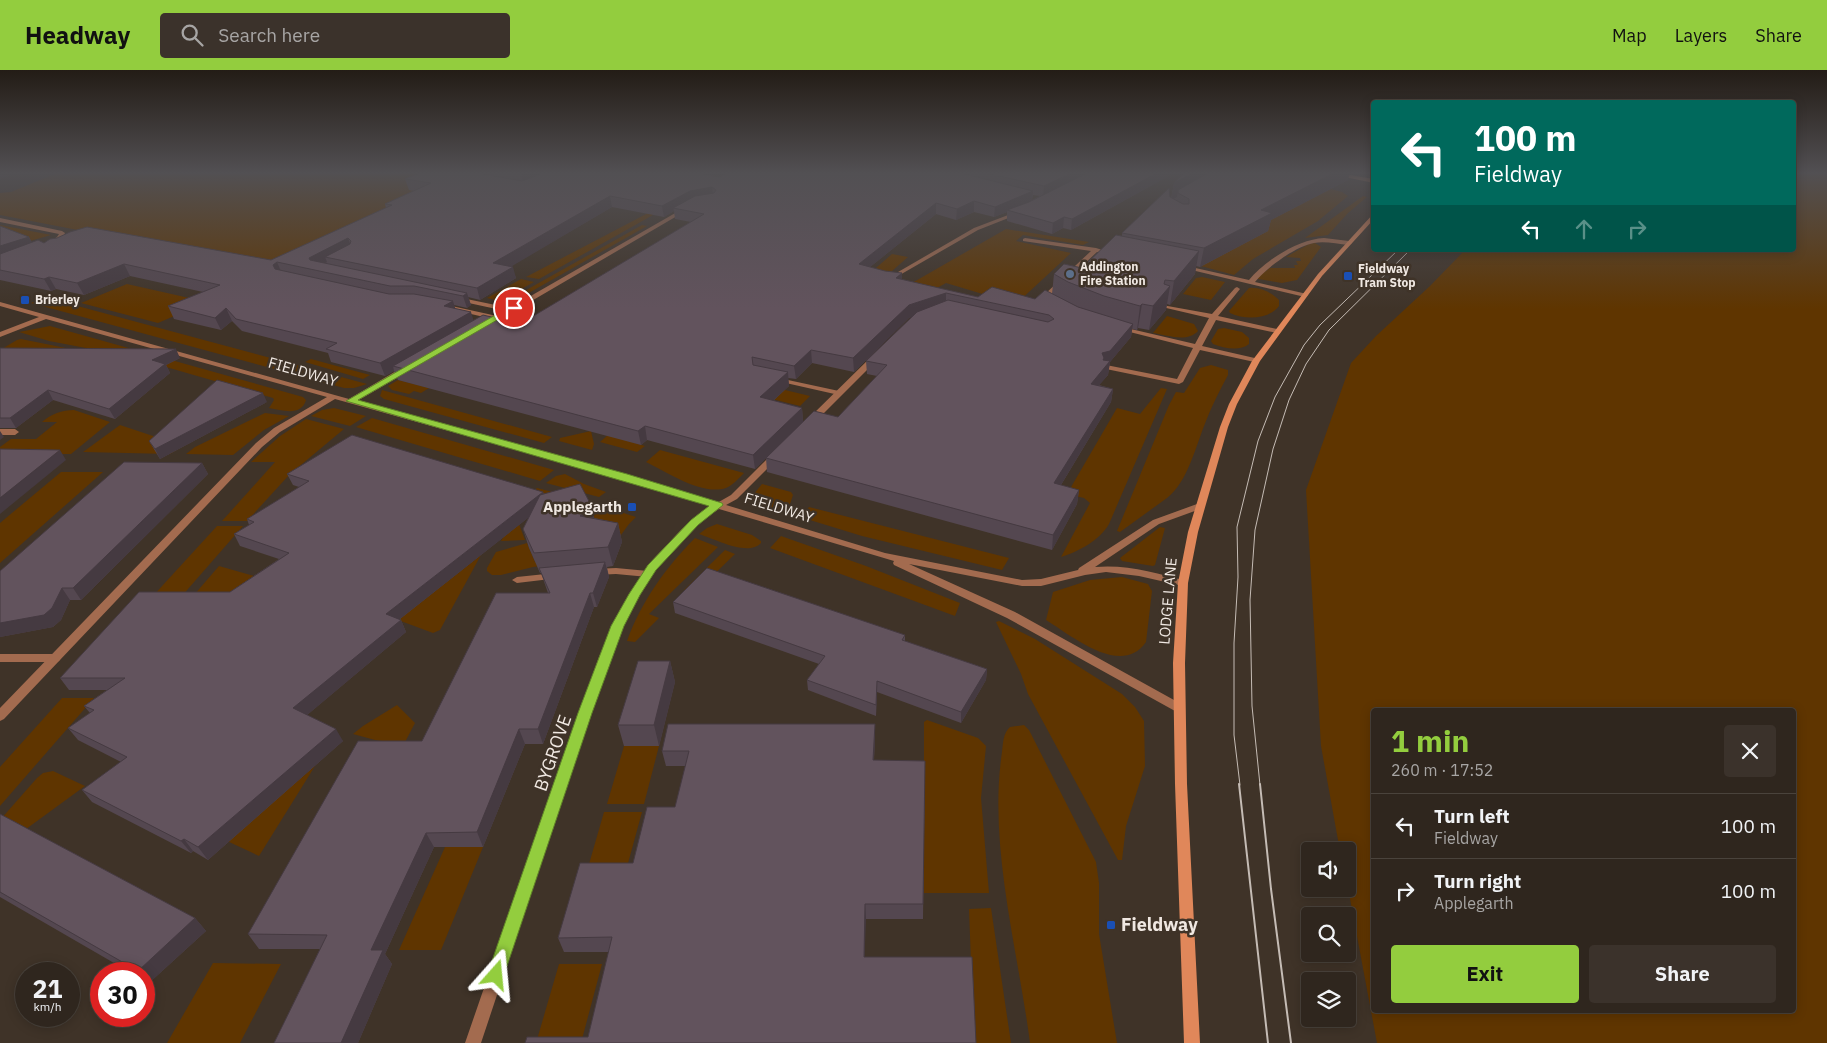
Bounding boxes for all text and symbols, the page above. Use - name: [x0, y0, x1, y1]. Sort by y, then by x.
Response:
- search box: [160, 13, 510, 58]
- text: Headway: [25, 19, 130, 51]
- icon: search: [178, 21, 206, 49]
- text: Search here: [218, 23, 320, 47]
- text: Map: [1612, 24, 1647, 47]
- text: Layers: [1675, 24, 1727, 47]
- text: Share: [1755, 24, 1802, 47]
- text: 100 m: [1474, 115, 1577, 161]
- icon: left: [1391, 120, 1456, 185]
- text: Fieldway: [1474, 159, 1562, 188]
- icon: left: [1517, 215, 1545, 243]
- icon: ahead: [1570, 215, 1598, 243]
- icon: right: [1623, 215, 1651, 243]
- place label: Addington Fire Station: [1080, 259, 1146, 288]
- place label: Fieldway Tram Stop: [1358, 261, 1416, 290]
- marker: Addington Fire Station: [1064, 268, 1076, 280]
- marker: Fieldway Tram Stop: [1342, 270, 1354, 282]
- pin: [493, 287, 535, 329]
- place label: Brierley: [35, 292, 80, 307]
- marker: Brierley: [19, 294, 31, 306]
- icon: arrive: [500, 294, 528, 322]
- street label: FIELDWAY: [266, 353, 340, 391]
- street label: FIELDWAY: [742, 488, 816, 527]
- place label: Applegarth: [543, 497, 622, 516]
- marker: Applegarth: [626, 501, 638, 513]
- street label: LODGE LANE: [1154, 557, 1181, 645]
- street label: BYGROVE: [529, 712, 576, 794]
- text: 1 min: [1391, 721, 1469, 760]
- button: close: [1724, 725, 1776, 777]
- text: 260 m · 17:52: [1391, 760, 1493, 780]
- text: Turn left: [1434, 804, 1510, 828]
- icon: left: [1391, 812, 1419, 840]
- text: 100 m: [1721, 814, 1776, 838]
- text: Fieldway: [1434, 828, 1498, 848]
- map controls: [1301, 842, 1356, 1027]
- button: sound: [1301, 842, 1356, 897]
- text: Turn right: [1434, 869, 1521, 893]
- icon: right: [1391, 877, 1419, 905]
- text: 100 m: [1721, 879, 1776, 903]
- text: Applegarth: [1434, 893, 1514, 913]
- button: search: [1301, 907, 1356, 962]
- place label: Fieldway: [1121, 913, 1198, 936]
- marker: Fieldway: [1105, 919, 1117, 931]
- button: Exit: [1391, 945, 1579, 1003]
- button: Share: [1589, 945, 1776, 1003]
- position arrow: [469, 948, 521, 1000]
- speed limit sign: 30: [90, 962, 155, 1027]
- text: 21: [32, 972, 63, 1005]
- button: layers: [1301, 972, 1356, 1027]
- text: km/h: [33, 999, 62, 1014]

